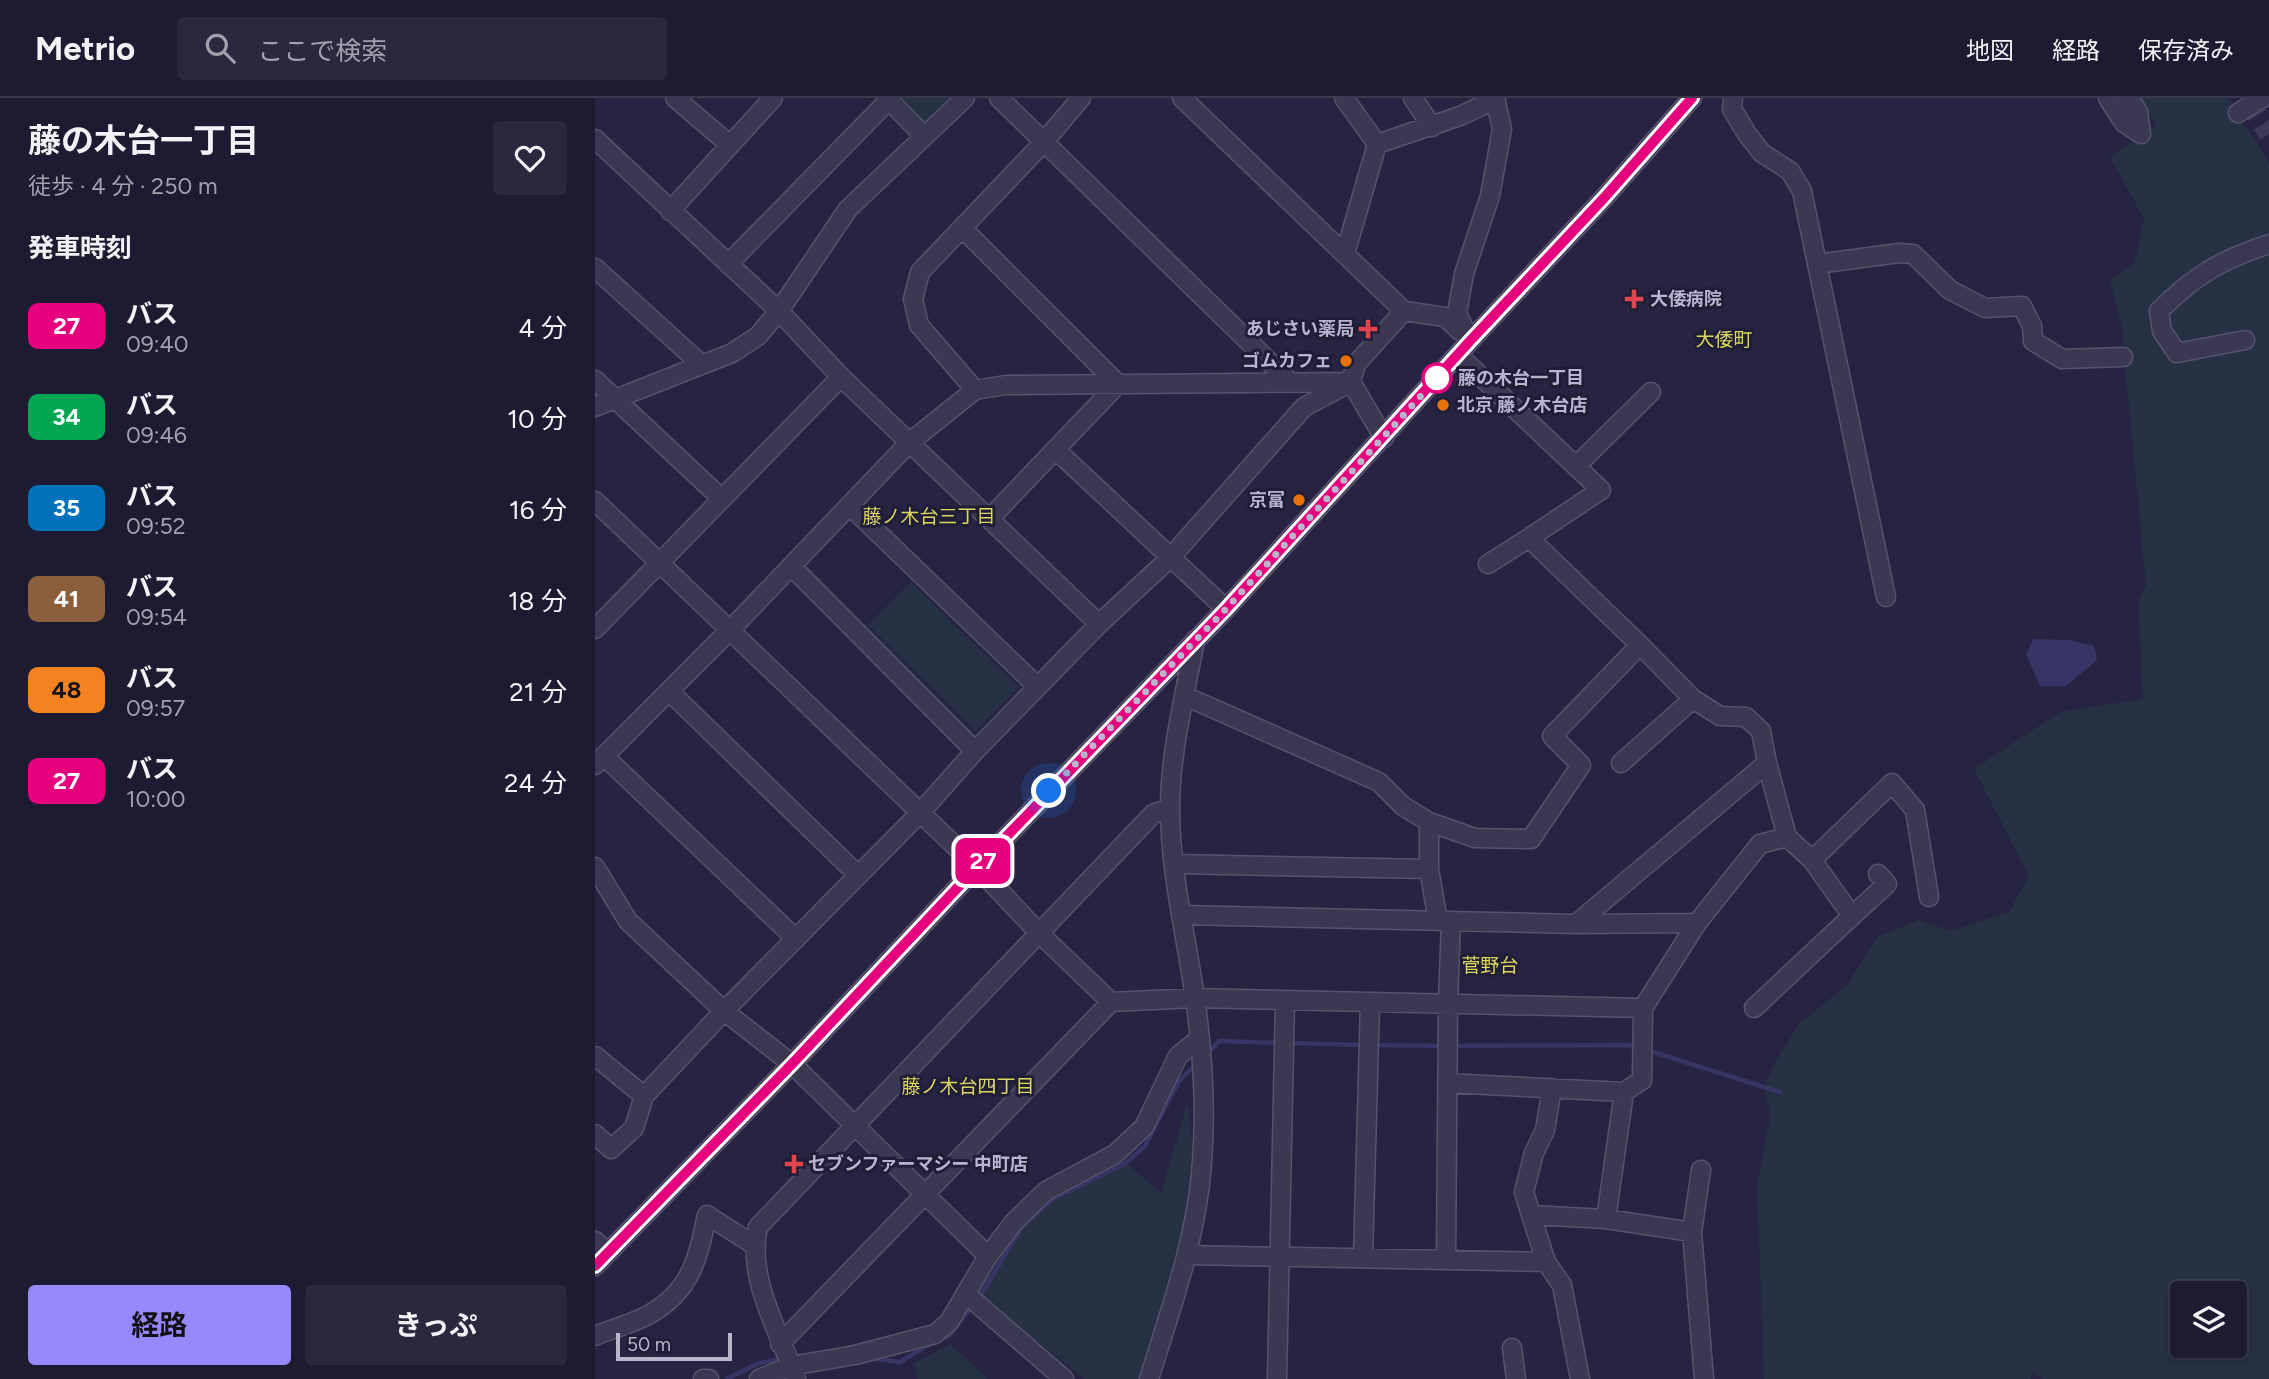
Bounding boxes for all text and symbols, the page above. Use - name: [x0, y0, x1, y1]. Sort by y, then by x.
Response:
- search box: [177, 17, 667, 80]
- text: Metrio: [35, 29, 135, 68]
- icon: search: [201, 29, 239, 67]
- text: ここで検索: [257, 35, 387, 67]
- text: 地図: [1966, 36, 2014, 65]
- text: 経路: [2052, 36, 2100, 65]
- text: 保存済み: [2138, 36, 2234, 65]
- text: 藤の木台一丁目: [28, 121, 259, 160]
- button: heart: [493, 121, 567, 195]
- text: 徒歩 · 4 分 · 250 m: [28, 172, 217, 200]
- text: 発車時刻: [28, 232, 132, 264]
- place label: 大倭病院: [1650, 288, 1722, 310]
- marker: 大倭病院: [1624, 289, 1644, 309]
- text: バス: [126, 298, 178, 330]
- text: 27: [53, 311, 80, 340]
- text: 4 分: [518, 312, 567, 344]
- place label: あじさい薬局: [1246, 318, 1354, 340]
- marker: あじさい薬局: [1360, 321, 1376, 337]
- district label: 大倭町: [1695, 328, 1753, 351]
- text: 09:40: [126, 330, 189, 358]
- place label: ゴムカフェ: [1242, 350, 1332, 372]
- marker: ゴムカフェ: [1338, 353, 1354, 369]
- marker: 藤の木台一丁目: [1422, 363, 1452, 393]
- place label: 藤の木台一丁目: [1458, 367, 1584, 389]
- text: バス: [126, 389, 178, 421]
- place label: 北京 藤ノ木台店: [1457, 394, 1587, 416]
- marker: 北京 藤ノ木台店: [1435, 397, 1451, 413]
- text: 34: [52, 402, 81, 431]
- text: 10 分: [507, 403, 567, 435]
- text: 09:46: [126, 421, 187, 449]
- text: バス: [126, 480, 178, 512]
- place label: 京富: [1249, 489, 1285, 511]
- marker: 京富: [1291, 492, 1307, 508]
- text: 35: [53, 493, 80, 522]
- text: 16 分: [509, 494, 567, 526]
- district label: 藤ノ木台三丁目: [862, 505, 996, 528]
- text: 09:52: [126, 512, 186, 540]
- text: バス: [126, 571, 178, 603]
- text: 41: [54, 584, 79, 613]
- text: 18 分: [508, 585, 567, 617]
- text: 09:54: [126, 603, 187, 631]
- text: バス: [126, 662, 178, 694]
- text: 48: [52, 675, 81, 704]
- text: 21 分: [509, 676, 567, 708]
- text: 09:57: [126, 694, 185, 722]
- text: バス: [126, 753, 178, 785]
- text: 27: [53, 766, 80, 795]
- text: 24 分: [504, 767, 567, 799]
- your location: [1031, 773, 1066, 808]
- text: 10:00: [126, 785, 186, 813]
- line badge: 27: [951, 838, 1015, 884]
- text: 27: [969, 846, 997, 875]
- district label: 菅野台: [1461, 954, 1519, 977]
- district label: 藤ノ木台四丁目: [901, 1075, 1035, 1098]
- place label: セブンファーマシー 中町店: [808, 1153, 1028, 1175]
- marker: セブンファーマシー 中町店: [786, 1156, 802, 1172]
- map controls: [2170, 1281, 2247, 1358]
- button: layers: [2170, 1281, 2247, 1358]
- button: 経路: [28, 1285, 291, 1365]
- button: きっぷ: [305, 1285, 567, 1365]
- scale bar: [616, 1330, 731, 1362]
- text: 50 m: [627, 1333, 671, 1356]

